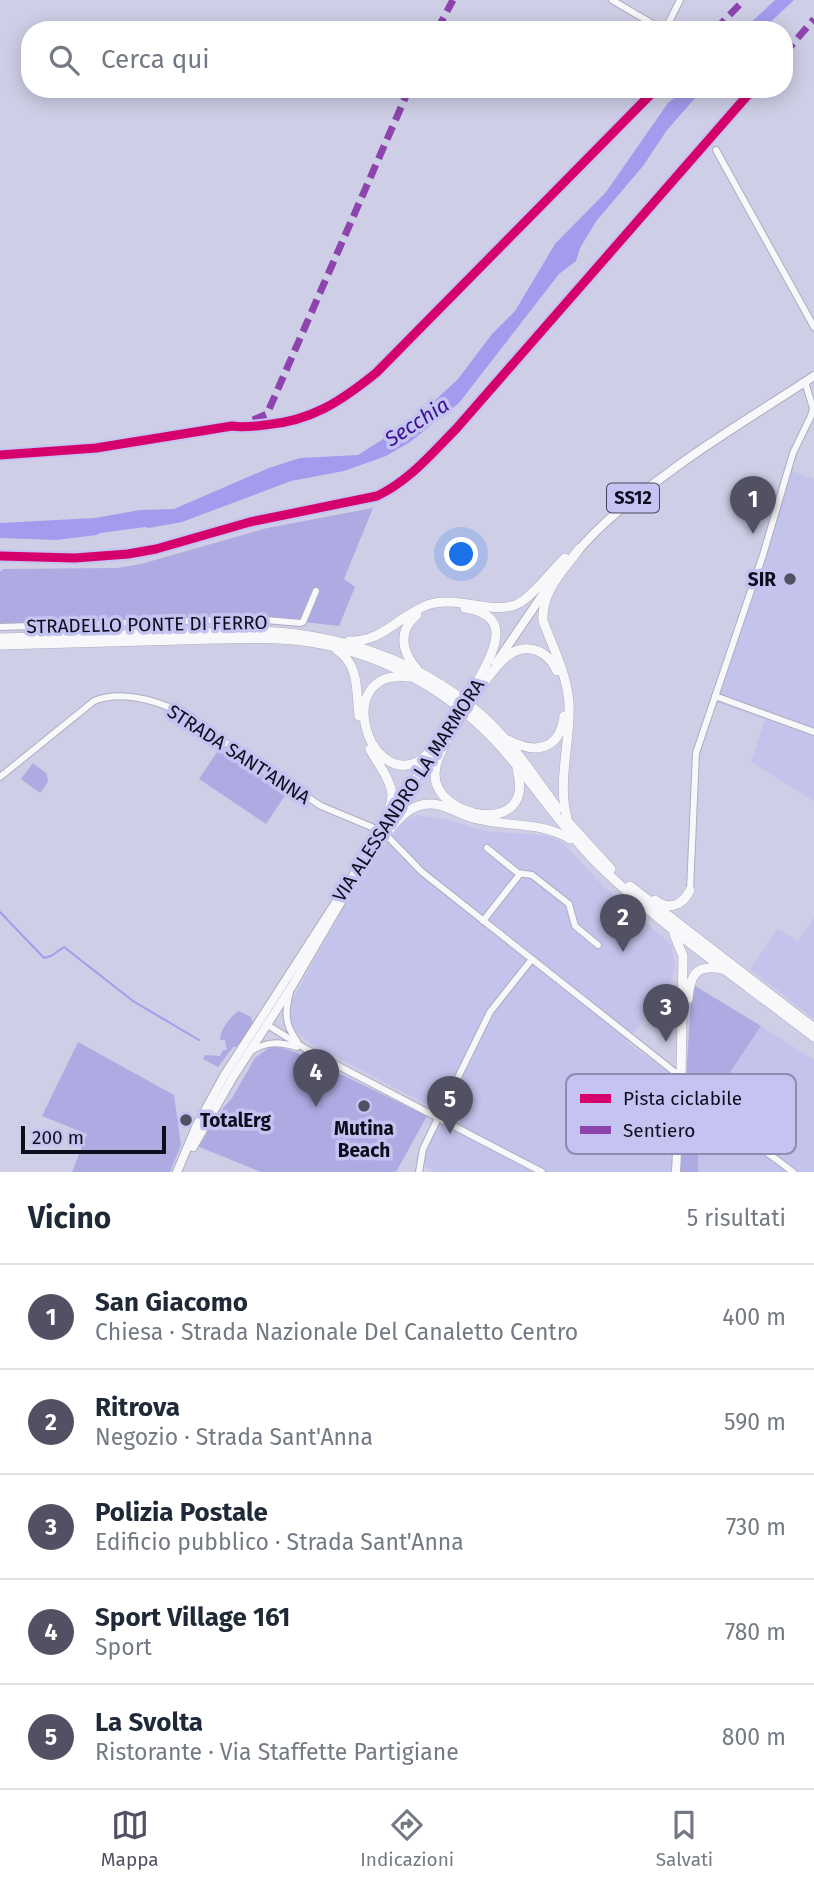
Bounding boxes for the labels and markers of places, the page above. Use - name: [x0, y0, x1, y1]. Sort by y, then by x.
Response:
- pin: 1: [730, 476, 776, 534]
- place label: SIR: [748, 568, 776, 591]
- marker: SIR: [782, 571, 798, 587]
- pin: 2: [600, 894, 646, 952]
- pin: 3: [643, 984, 689, 1042]
- pin: 4: [293, 1049, 339, 1107]
- pin: 5: [427, 1076, 473, 1134]
- marker: Mutina Beach: [356, 1098, 372, 1114]
- place label: TotalErg: [200, 1109, 271, 1132]
- marker: TotalErg: [178, 1112, 194, 1128]
- place label: Mutina Beach: [334, 1117, 394, 1162]

